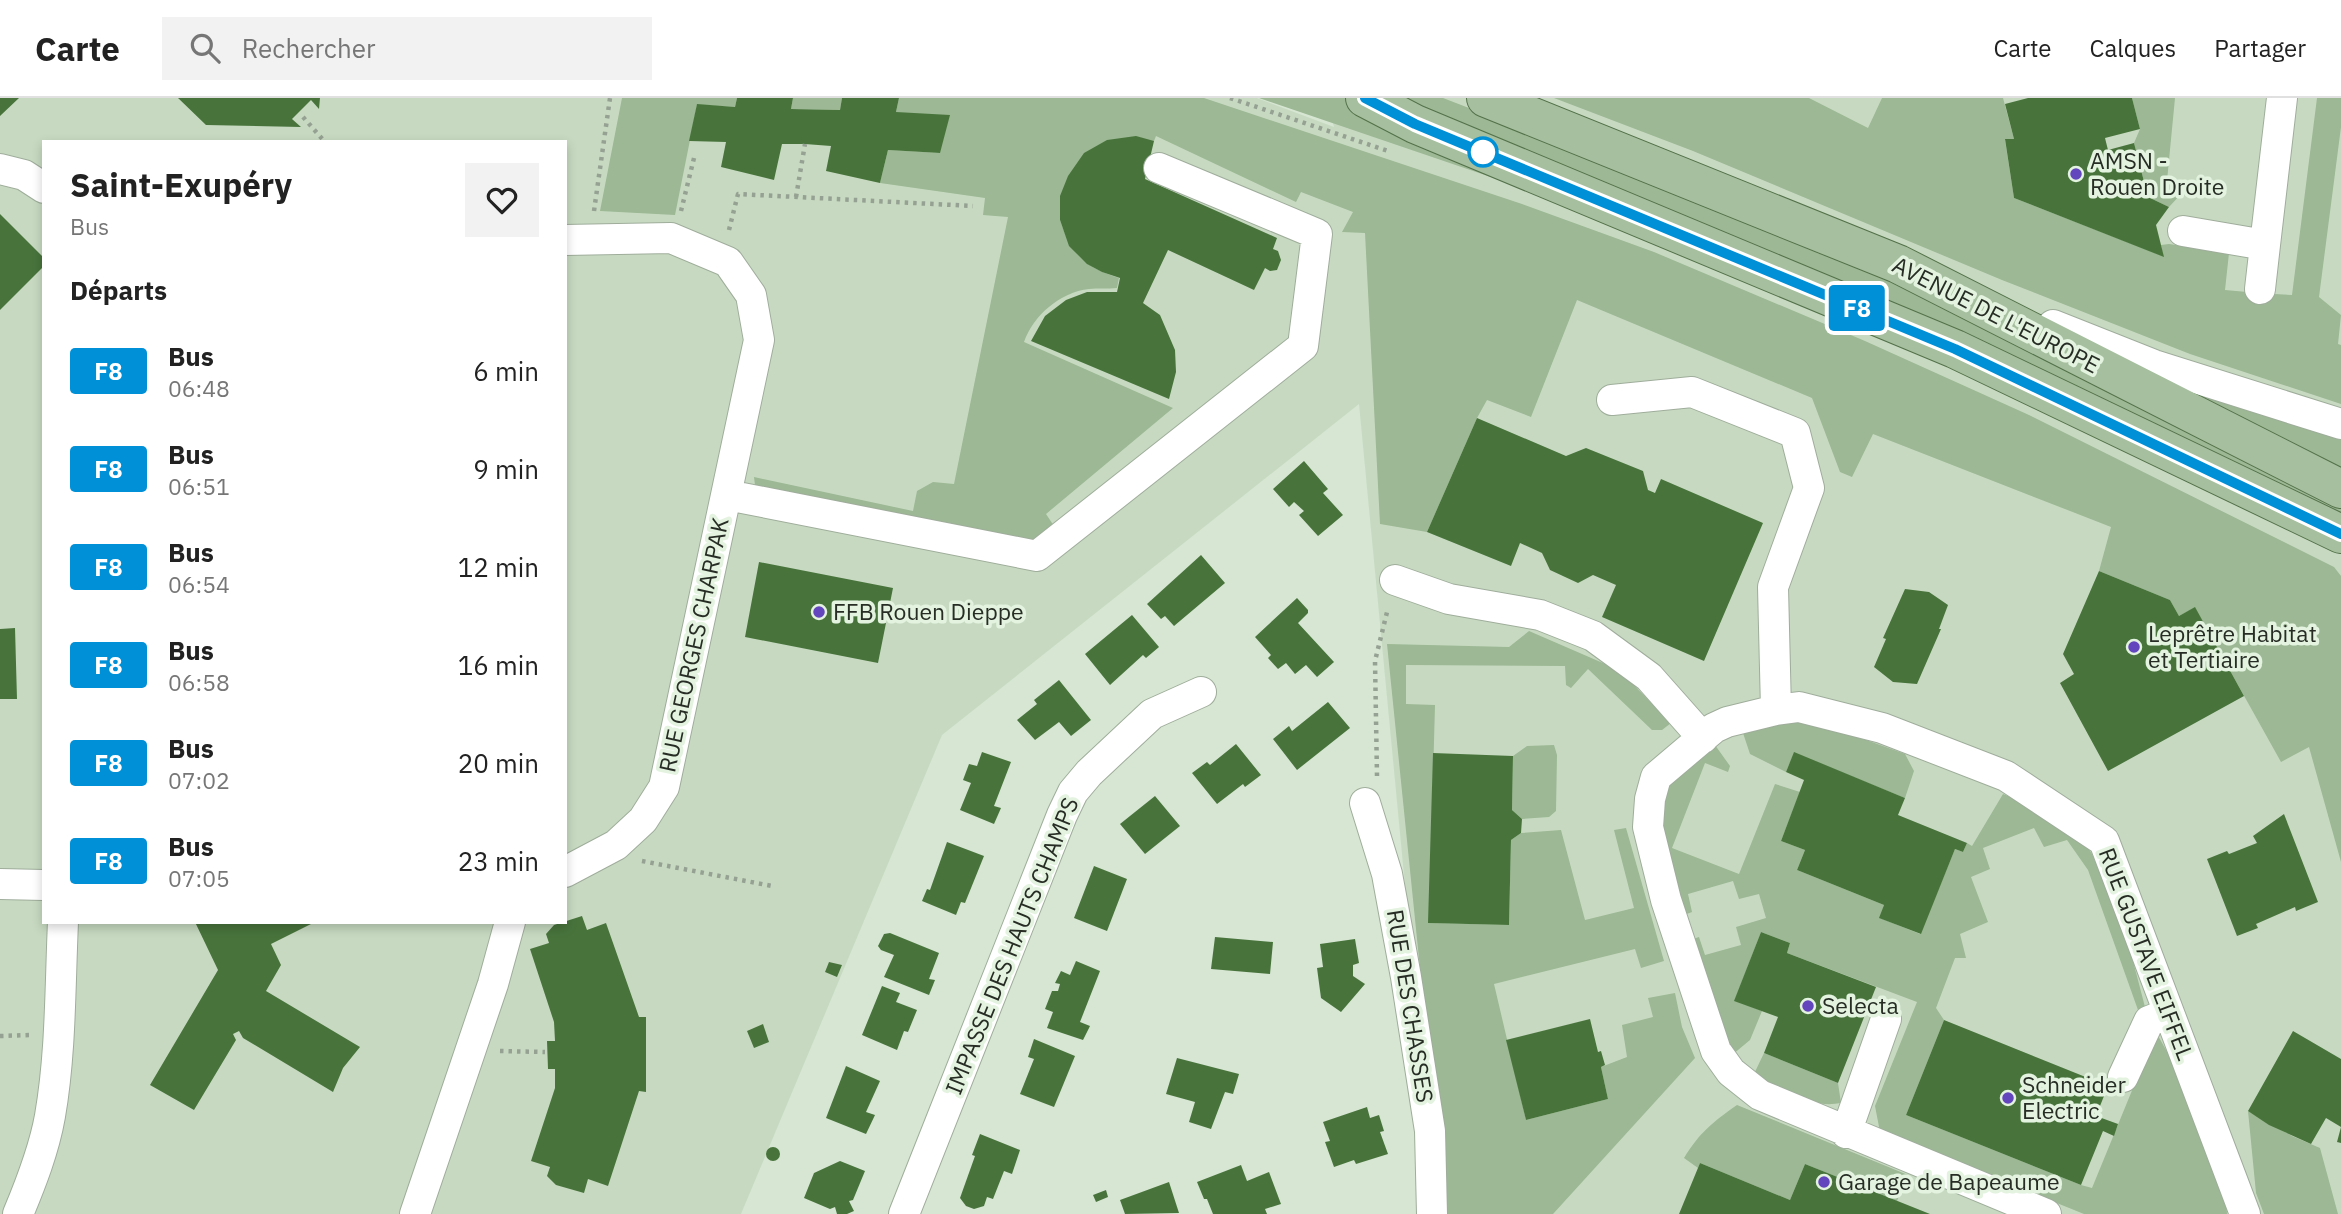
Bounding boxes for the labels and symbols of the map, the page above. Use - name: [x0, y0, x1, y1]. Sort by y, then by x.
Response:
- unlabelled marker: [1468, 137, 1498, 167]
- place label: AMSN - Rouen Droite: [2090, 145, 2224, 201]
- marker: AMSN - Rouen Droite: [2068, 166, 2084, 182]
- street label: AVENUE DE L'EUROPE: [1888, 249, 2105, 379]
- line badge: F8: [1826, 285, 1888, 331]
- street label: RUE GEORGES CHARPAK: [651, 514, 735, 775]
- place label: FFB Rouen Dieppe: [833, 596, 1024, 626]
- marker: FFB Rouen Dieppe: [811, 604, 827, 620]
- place label: Leprêtre Habitat et Tertiaire: [2148, 618, 2317, 674]
- marker: Leprêtre Habitat et Tertiaire: [2126, 639, 2142, 655]
- street label: IMPASSE DES HAUTS CHAMPS: [938, 793, 1084, 1099]
- street label: RUE GUSTAVE EIFFEL: [2093, 843, 2201, 1064]
- street label: RUE DES CHASSES: [1381, 907, 1441, 1105]
- place label: Selecta: [1822, 990, 1899, 1020]
- marker: Selecta: [1800, 998, 1816, 1014]
- place label: Schneider Electric: [2022, 1069, 2126, 1125]
- marker: Schneider Electric: [2000, 1090, 2016, 1106]
- place label: Garage de Bapeaume: [1838, 1166, 2060, 1196]
- marker: Garage de Bapeaume: [1816, 1174, 1832, 1190]

